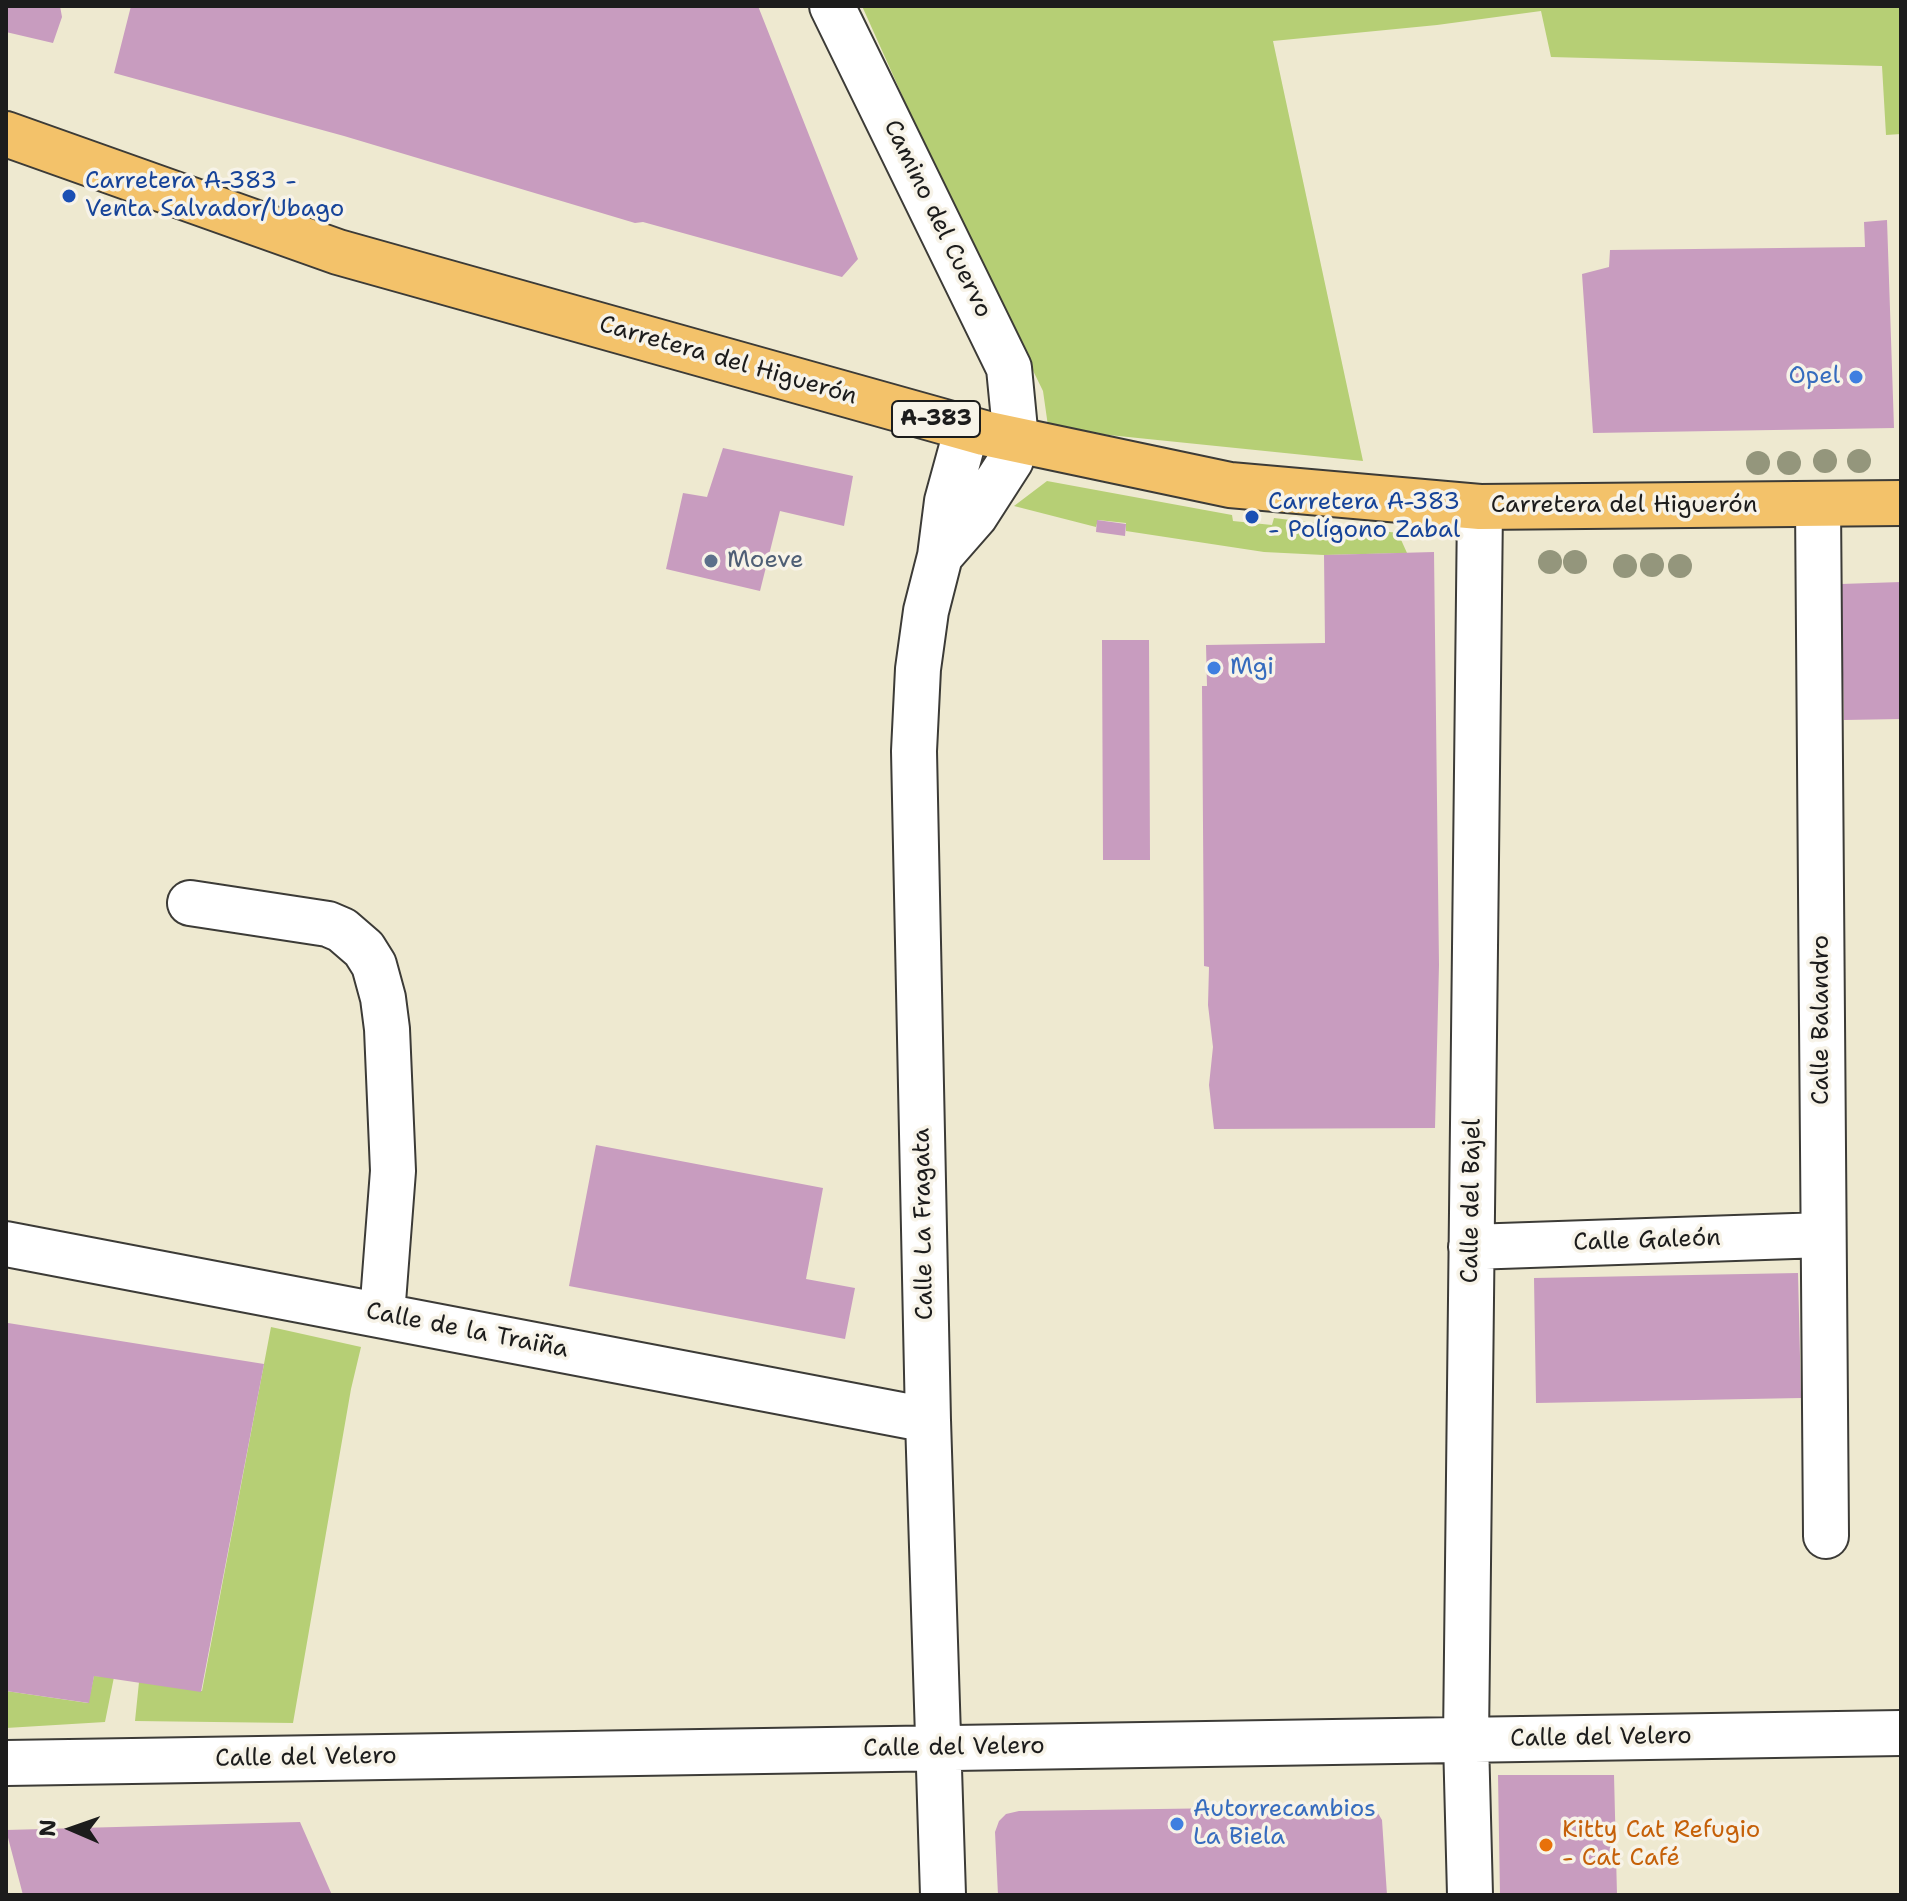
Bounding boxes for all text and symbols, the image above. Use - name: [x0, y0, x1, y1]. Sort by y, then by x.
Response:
- street label: Camino del Cuervo: [877, 115, 997, 323]
- place label: Carretera A-383 - Venta Salvador/Ubago: [85, 168, 344, 224]
- marker: Carretera A-383 - Venta Salvador/Ubago: [60, 187, 78, 205]
- street label: Carretera del Higuerón: [596, 310, 860, 412]
- place label: Opel: [1788, 363, 1840, 391]
- marker: Opel: [1847, 368, 1865, 386]
- road number: A-383: [892, 401, 980, 437]
- place label: Carretera A-383 - Polígono Zabal: [1268, 489, 1460, 545]
- street label: Carretera del Higuerón: [1491, 492, 1757, 520]
- marker: Carretera A-383 - Polígono Zabal: [1243, 508, 1261, 526]
- place label: Moeve: [727, 547, 804, 575]
- marker: Moeve: [702, 552, 720, 570]
- place label: Mgi: [1230, 654, 1274, 682]
- marker: Mgi: [1205, 659, 1223, 677]
- street label: Calle Balandro: [1808, 935, 1836, 1105]
- street label: Calle del Bajel: [1456, 1118, 1488, 1284]
- street label: Calle La Fragata: [908, 1128, 940, 1320]
- street label: Calle Galeón: [1573, 1224, 1721, 1258]
- street label: Calle de la Traiña: [363, 1297, 571, 1365]
- street label: Calle del Velero: [1510, 1722, 1692, 1754]
- street label: Calle del Velero: [863, 1732, 1045, 1764]
- street label: Calle del Velero: [215, 1742, 397, 1774]
- north arrow: [32, 1789, 112, 1869]
- place label: Autorrecambios La Biela: [1193, 1796, 1376, 1852]
- marker: Autorrecambios La Biela: [1168, 1815, 1186, 1833]
- place label: Kitty Cat Refugio - Cat Café: [1562, 1817, 1760, 1873]
- text: N: [33, 1819, 62, 1837]
- marker: Kitty Cat Refugio - Cat Café: [1537, 1836, 1555, 1854]

